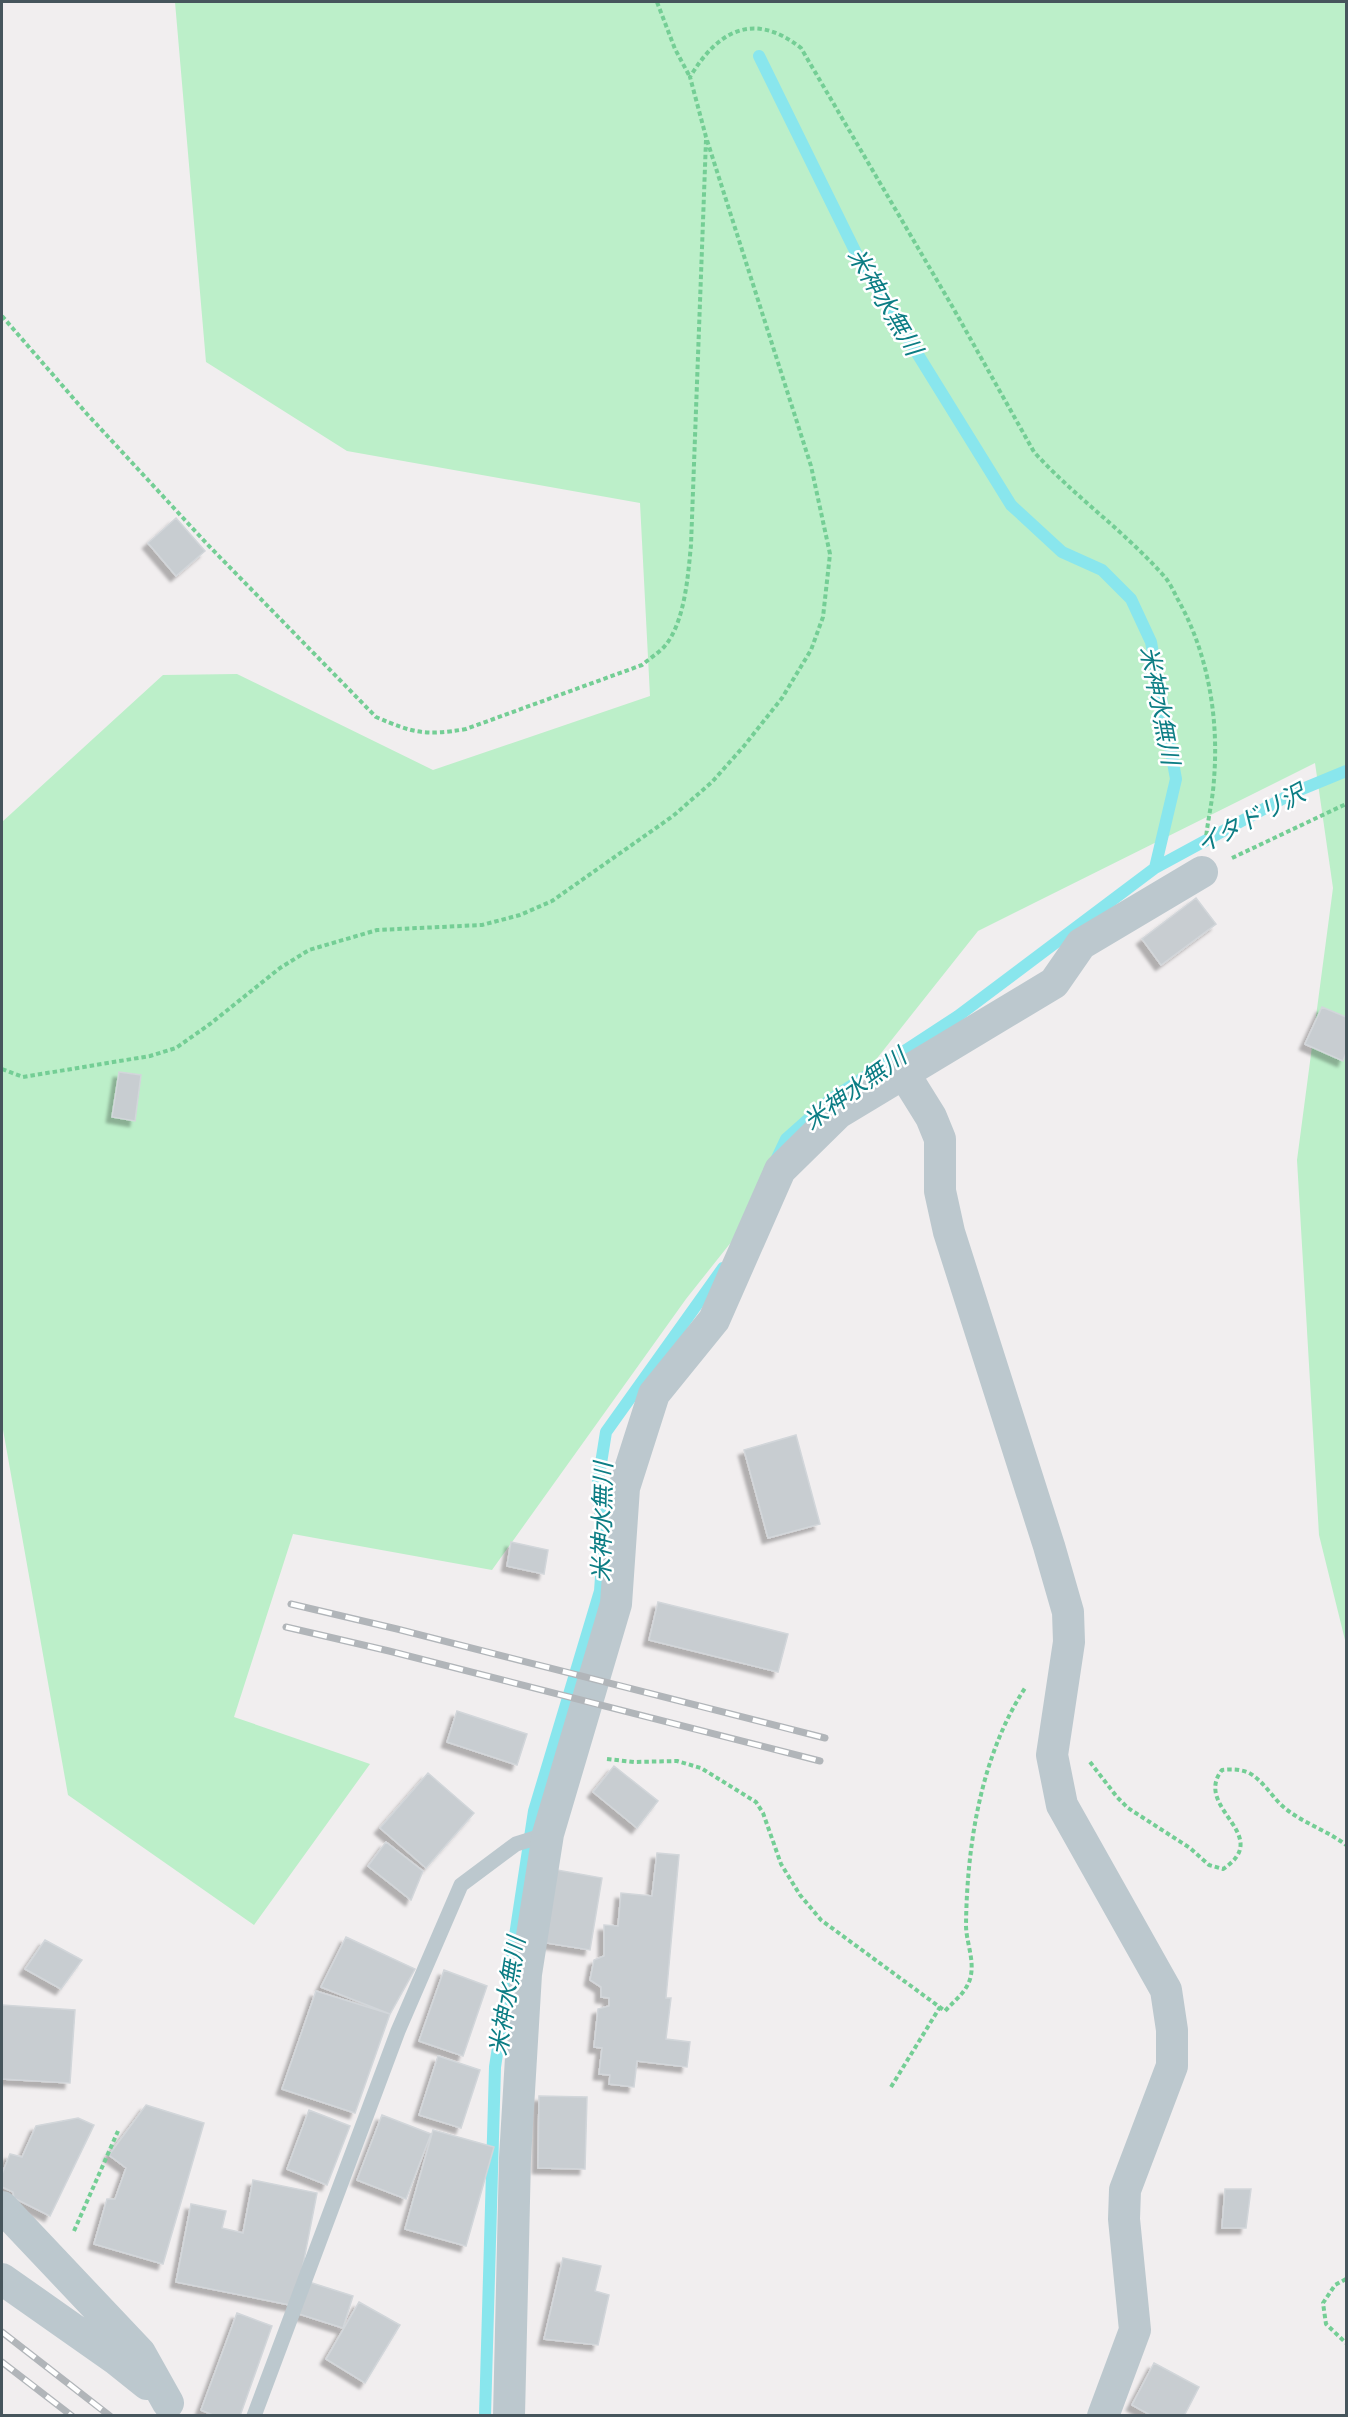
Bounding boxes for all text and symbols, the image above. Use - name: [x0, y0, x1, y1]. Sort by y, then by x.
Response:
- water label: 米神水無川: [843, 242, 931, 362]
- water label: 米神水無川: [1135, 643, 1187, 770]
- water label: イタドリ沢: [1191, 776, 1312, 859]
- water label: 米神水無川: [797, 1039, 913, 1135]
- water label: 米神水無川: [585, 1459, 617, 1582]
- water label: 米神水無川: [482, 1932, 530, 2058]

